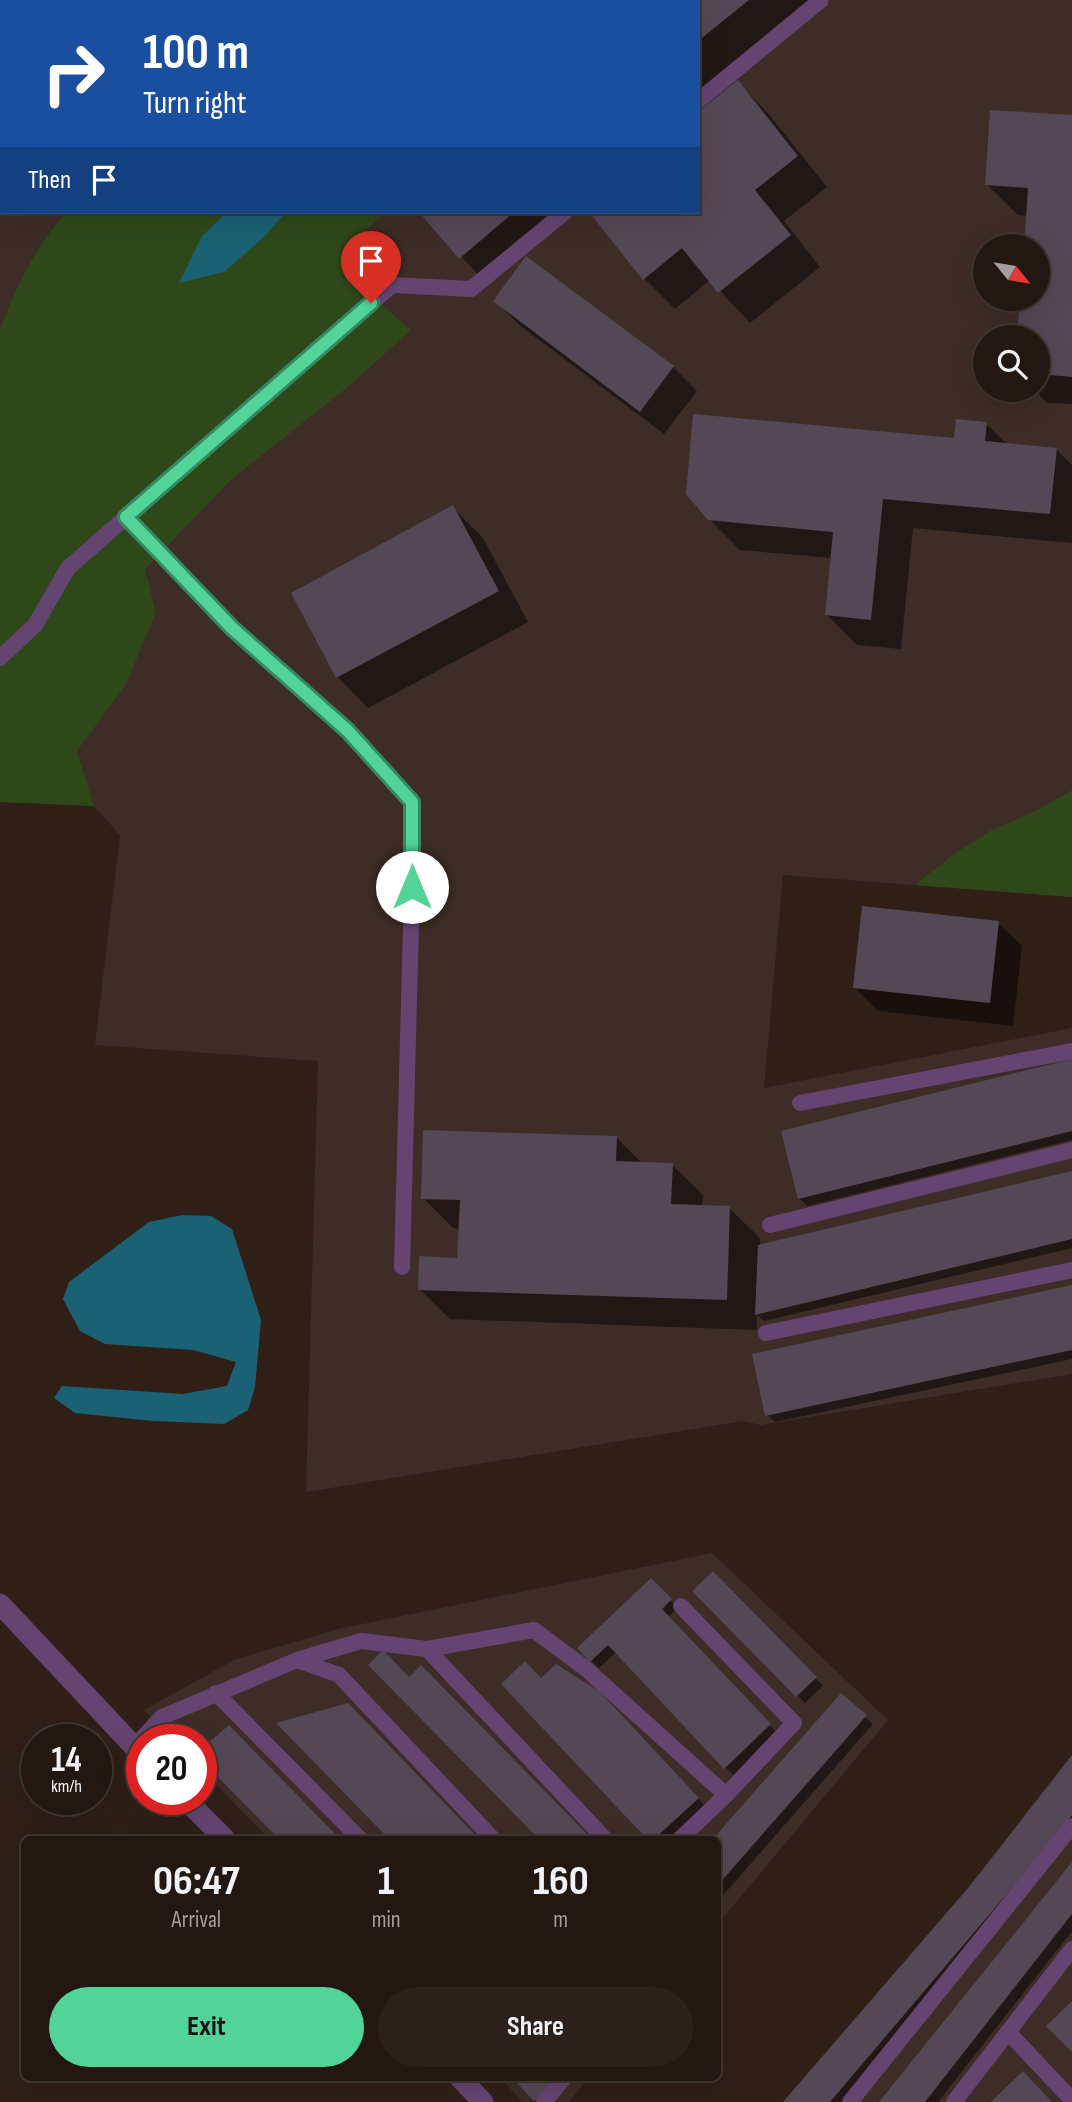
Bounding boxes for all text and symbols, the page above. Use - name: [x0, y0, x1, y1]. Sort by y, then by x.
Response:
- text: 100 m: [143, 24, 249, 83]
- icon: right: [28, 28, 119, 119]
- text: Turn right: [143, 84, 247, 123]
- icon: arrive: [85, 161, 123, 199]
- text: Then: [28, 165, 71, 196]
- pin: [341, 231, 401, 303]
- north arrow: [973, 234, 1050, 312]
- map controls: [973, 234, 1050, 402]
- icon: arrive: [352, 242, 390, 280]
- button: search: [973, 325, 1050, 402]
- position arrow: [375, 850, 449, 924]
- speed limit sign: 20: [126, 1724, 217, 1815]
- text: 14: [51, 1739, 82, 1782]
- text: km/h: [51, 1776, 82, 1797]
- text: 06:47: [153, 1856, 240, 1907]
- text: 1: [378, 1856, 394, 1907]
- text: 160: [533, 1856, 589, 1907]
- text: Arrival: [172, 1906, 221, 1934]
- text: min: [372, 1906, 401, 1934]
- text: m: [553, 1906, 568, 1934]
- button: Exit: [49, 1987, 364, 2067]
- button: Share: [378, 1987, 693, 2067]

